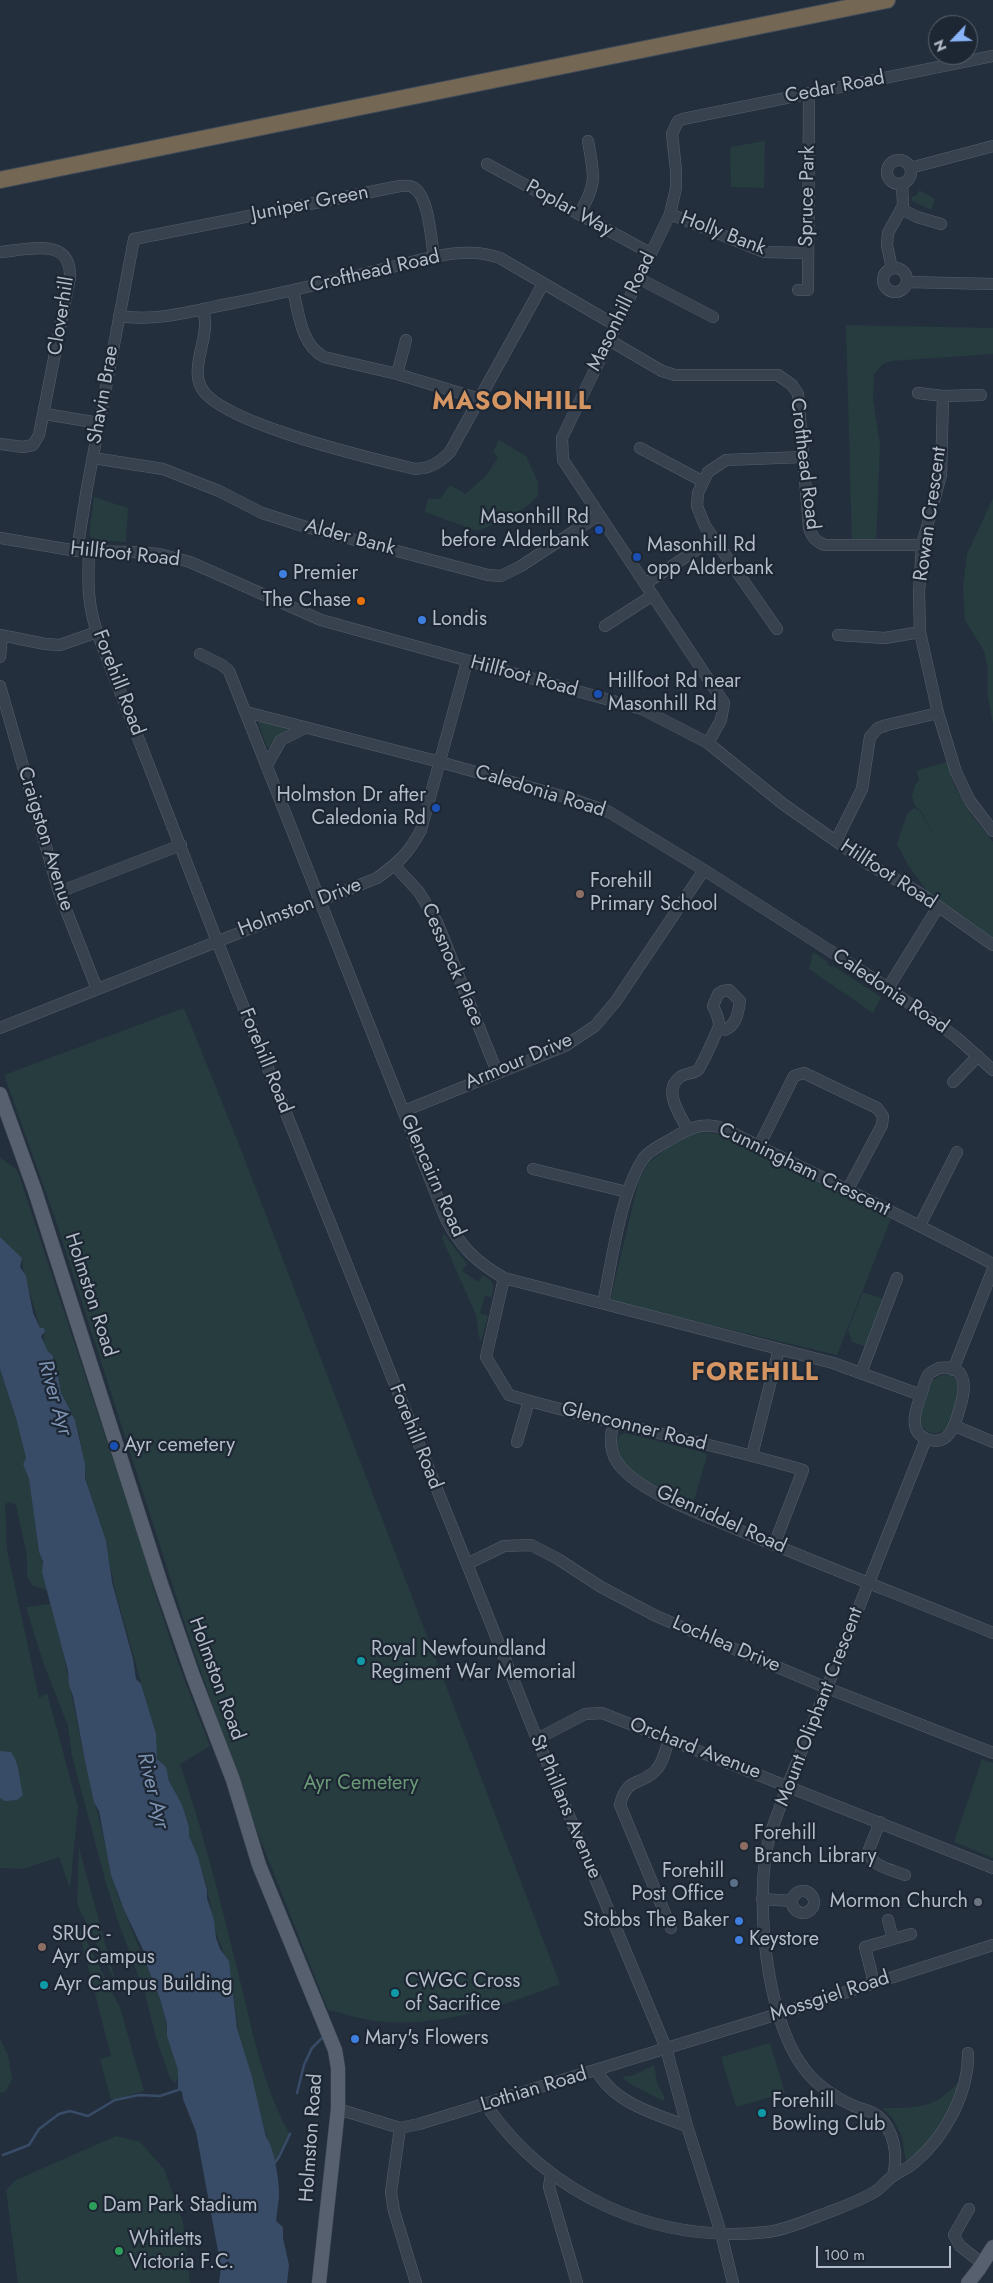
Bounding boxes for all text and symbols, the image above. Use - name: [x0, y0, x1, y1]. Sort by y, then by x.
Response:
- north arrow: [928, 15, 978, 65]
- text: N: [929, 37, 952, 55]
- street label: Cedar Road: [783, 67, 887, 109]
- street label: Spruce Park: [795, 145, 821, 247]
- street label: Poplar Way: [521, 175, 617, 243]
- street label: Juniper Green: [249, 181, 371, 227]
- street label: Holly Bank: [677, 207, 769, 261]
- street label: Crofthead Road: [308, 245, 442, 299]
- street label: Masonhill Road: [583, 249, 661, 375]
- street label: Cloverhill: [44, 275, 80, 357]
- street label: Shavin Brae: [84, 344, 124, 446]
- district label: MASONHILL: [431, 388, 593, 418]
- street label: Crofthead Road: [784, 397, 824, 531]
- street label: Rowan Crescent: [910, 445, 952, 583]
- place label: Masonhill Rd before Alderbank: [441, 506, 589, 553]
- street label: Alder Bank: [302, 514, 398, 562]
- marker: Masonhill Rd before Alderbank: [593, 524, 605, 536]
- place label: Masonhill Rd opp Alderbank: [647, 534, 773, 581]
- street label: Hillfoot Road: [69, 537, 181, 573]
- marker: Masonhill Rd opp Alderbank: [631, 551, 643, 563]
- place label: Premier: [293, 562, 358, 586]
- marker: Premier: [277, 568, 289, 580]
- place label: The Chase: [263, 589, 351, 613]
- marker: The Chase: [355, 595, 367, 607]
- place label: Londis: [432, 608, 487, 632]
- marker: Londis: [416, 614, 428, 626]
- street label: Forehill Road: [87, 627, 149, 739]
- street label: Hillfoot Road: [468, 651, 580, 703]
- place label: Hillfoot Rd near Masonhill Rd: [608, 670, 741, 717]
- marker: Hillfoot Rd near Masonhill Rd: [592, 688, 604, 700]
- street label: Caledonia Road: [472, 761, 608, 823]
- street label: Craigston Avenue: [12, 764, 78, 914]
- place label: Holmston Dr after Caledonia Rd: [277, 784, 426, 831]
- marker: Holmston Dr after Caledonia Rd: [430, 802, 442, 814]
- street label: Hillfoot Road: [835, 835, 941, 915]
- place label: Forehill Primary School: [590, 870, 718, 917]
- street label: Holmston Drive: [235, 873, 365, 943]
- marker: Forehill Primary School: [574, 888, 586, 900]
- street label: Cessnock Place: [415, 900, 489, 1030]
- street label: Caledonia Road: [827, 944, 953, 1040]
- street label: Forehill Road: [233, 1005, 297, 1117]
- street label: Armour Drive: [462, 1029, 576, 1095]
- street label: Glencairn Road: [394, 1111, 470, 1241]
- street label: Cunningham Crescent: [714, 1118, 894, 1222]
- street label: Holmston Road: [59, 1230, 121, 1360]
- water label: River Ayr: [31, 1357, 77, 1439]
- district label: FOREHILL: [690, 1359, 820, 1389]
- street label: Forehill Road: [383, 1381, 447, 1493]
- street label: Glenconner Road: [559, 1397, 709, 1457]
- place label: Ayr cemetery: [124, 1434, 235, 1458]
- marker: Ayr cemetery: [108, 1440, 120, 1452]
- street label: Glenriddel Road: [652, 1481, 790, 1559]
- street label: Mount Oliphant Crescent: [771, 1604, 869, 1810]
- street label: Lochlea Drive: [668, 1611, 784, 1679]
- street label: Holmston Road: [183, 1614, 249, 1744]
- place label: Royal Newfoundland Regiment War Memorial: [371, 1638, 576, 1685]
- marker: Royal Newfoundland Regiment War Memorial: [355, 1655, 367, 1667]
- street label: Orchard Avenue: [626, 1713, 764, 1785]
- street label: St Phillans Avenue: [524, 1731, 606, 1883]
- water label: River Ayr: [130, 1750, 174, 1832]
- park label: Ayr Cemetery: [303, 1772, 419, 1796]
- place label: Forehill Branch Library: [754, 1822, 877, 1869]
- marker: Forehill Branch Library: [738, 1840, 750, 1852]
- place label: Forehill Post Office: [632, 1860, 724, 1907]
- marker: Forehill Post Office: [728, 1877, 740, 1889]
- place label: Mormon Church: [830, 1890, 968, 1914]
- marker: Mormon Church: [972, 1896, 984, 1908]
- place label: Stobbs The Baker: [583, 1909, 729, 1933]
- marker: Stobbs The Baker: [733, 1915, 745, 1927]
- place label: SRUC - Ayr Campus: [52, 1923, 155, 1970]
- place label: Keystore: [749, 1928, 819, 1952]
- marker: Keystore: [733, 1934, 745, 1946]
- marker: SRUC - Ayr Campus: [36, 1941, 48, 1953]
- street label: Mossgiel Road: [767, 1966, 893, 2028]
- place label: CWGC Cross of Sacrifice: [405, 1970, 520, 2017]
- place label: Ayr Campus Building: [54, 1973, 233, 1997]
- marker: Ayr Campus Building: [38, 1979, 50, 1991]
- marker: CWGC Cross of Sacrifice: [389, 1987, 401, 1999]
- place label: Mary's Flowers: [365, 2027, 489, 2051]
- marker: Mary's Flowers: [349, 2033, 361, 2045]
- street label: Lothian Road: [478, 2062, 590, 2118]
- street label: Holmston Road: [296, 2073, 328, 2203]
- place label: Forehill Bowling Club: [772, 2090, 885, 2137]
- marker: Forehill Bowling Club: [756, 2107, 768, 2119]
- place label: Dam Park Stadium: [103, 2194, 258, 2218]
- marker: Dam Park Stadium: [87, 2200, 99, 2212]
- place label: Whitletts Victoria F.C.: [129, 2228, 234, 2275]
- scale bar: [818, 2236, 953, 2268]
- text: 100 m: [824, 2244, 865, 2266]
- marker: Whitletts Victoria F.C.: [113, 2245, 125, 2257]

